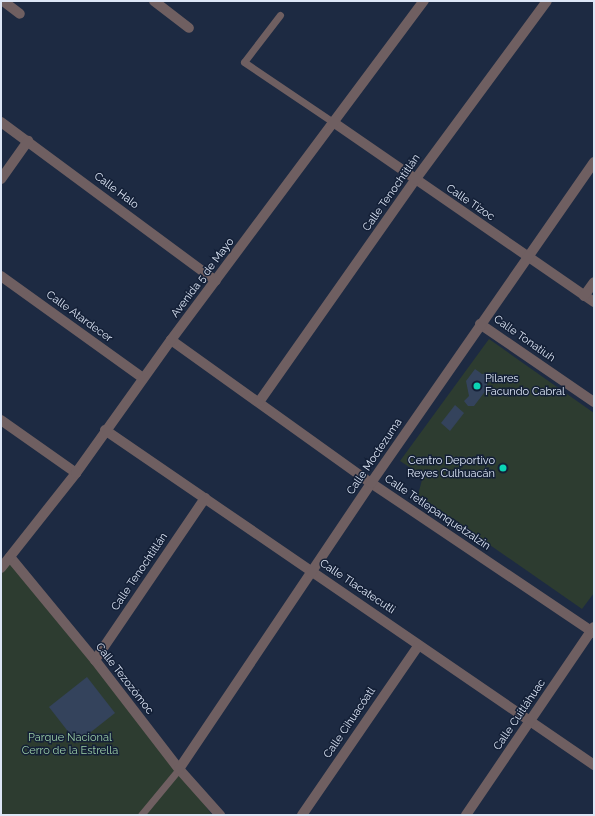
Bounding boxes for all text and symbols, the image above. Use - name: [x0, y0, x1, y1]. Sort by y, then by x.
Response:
- street label: Calle Tenochtitlán: [360, 152, 424, 234]
- street label: Calle Halo: [91, 170, 141, 212]
- street label: Calle Tízoc: [443, 182, 497, 224]
- street label: Avenida 5 de Mayo: [169, 236, 237, 320]
- street label: Calle Atardecer: [43, 288, 115, 346]
- street label: Calle Tonatiuh: [491, 313, 557, 365]
- place label: Pilares Facundo Cabral: [485, 373, 565, 399]
- marker: Pilares Facundo Cabral: [472, 381, 482, 391]
- street label: Calle Moctezuma: [345, 416, 405, 498]
- place label: Centro Deportivo Reyes Culhuacán: [407, 455, 495, 481]
- marker: Centro Deportivo Reyes Culhuacán: [498, 463, 508, 473]
- street label: Calle Tetlepanquetzalzin: [381, 473, 493, 553]
- street label: Calle Tenochtitlán: [109, 530, 171, 614]
- street label: Calle Tlacatecutli: [317, 557, 397, 617]
- street label: Calle Tezozómoc: [92, 641, 156, 717]
- street label: Calle Cuitláhuac: [491, 677, 549, 753]
- street label: Calle Cihuacóatl: [321, 685, 379, 761]
- park label: Parque Nacional Cerro de la Estrella: [22, 732, 118, 758]

